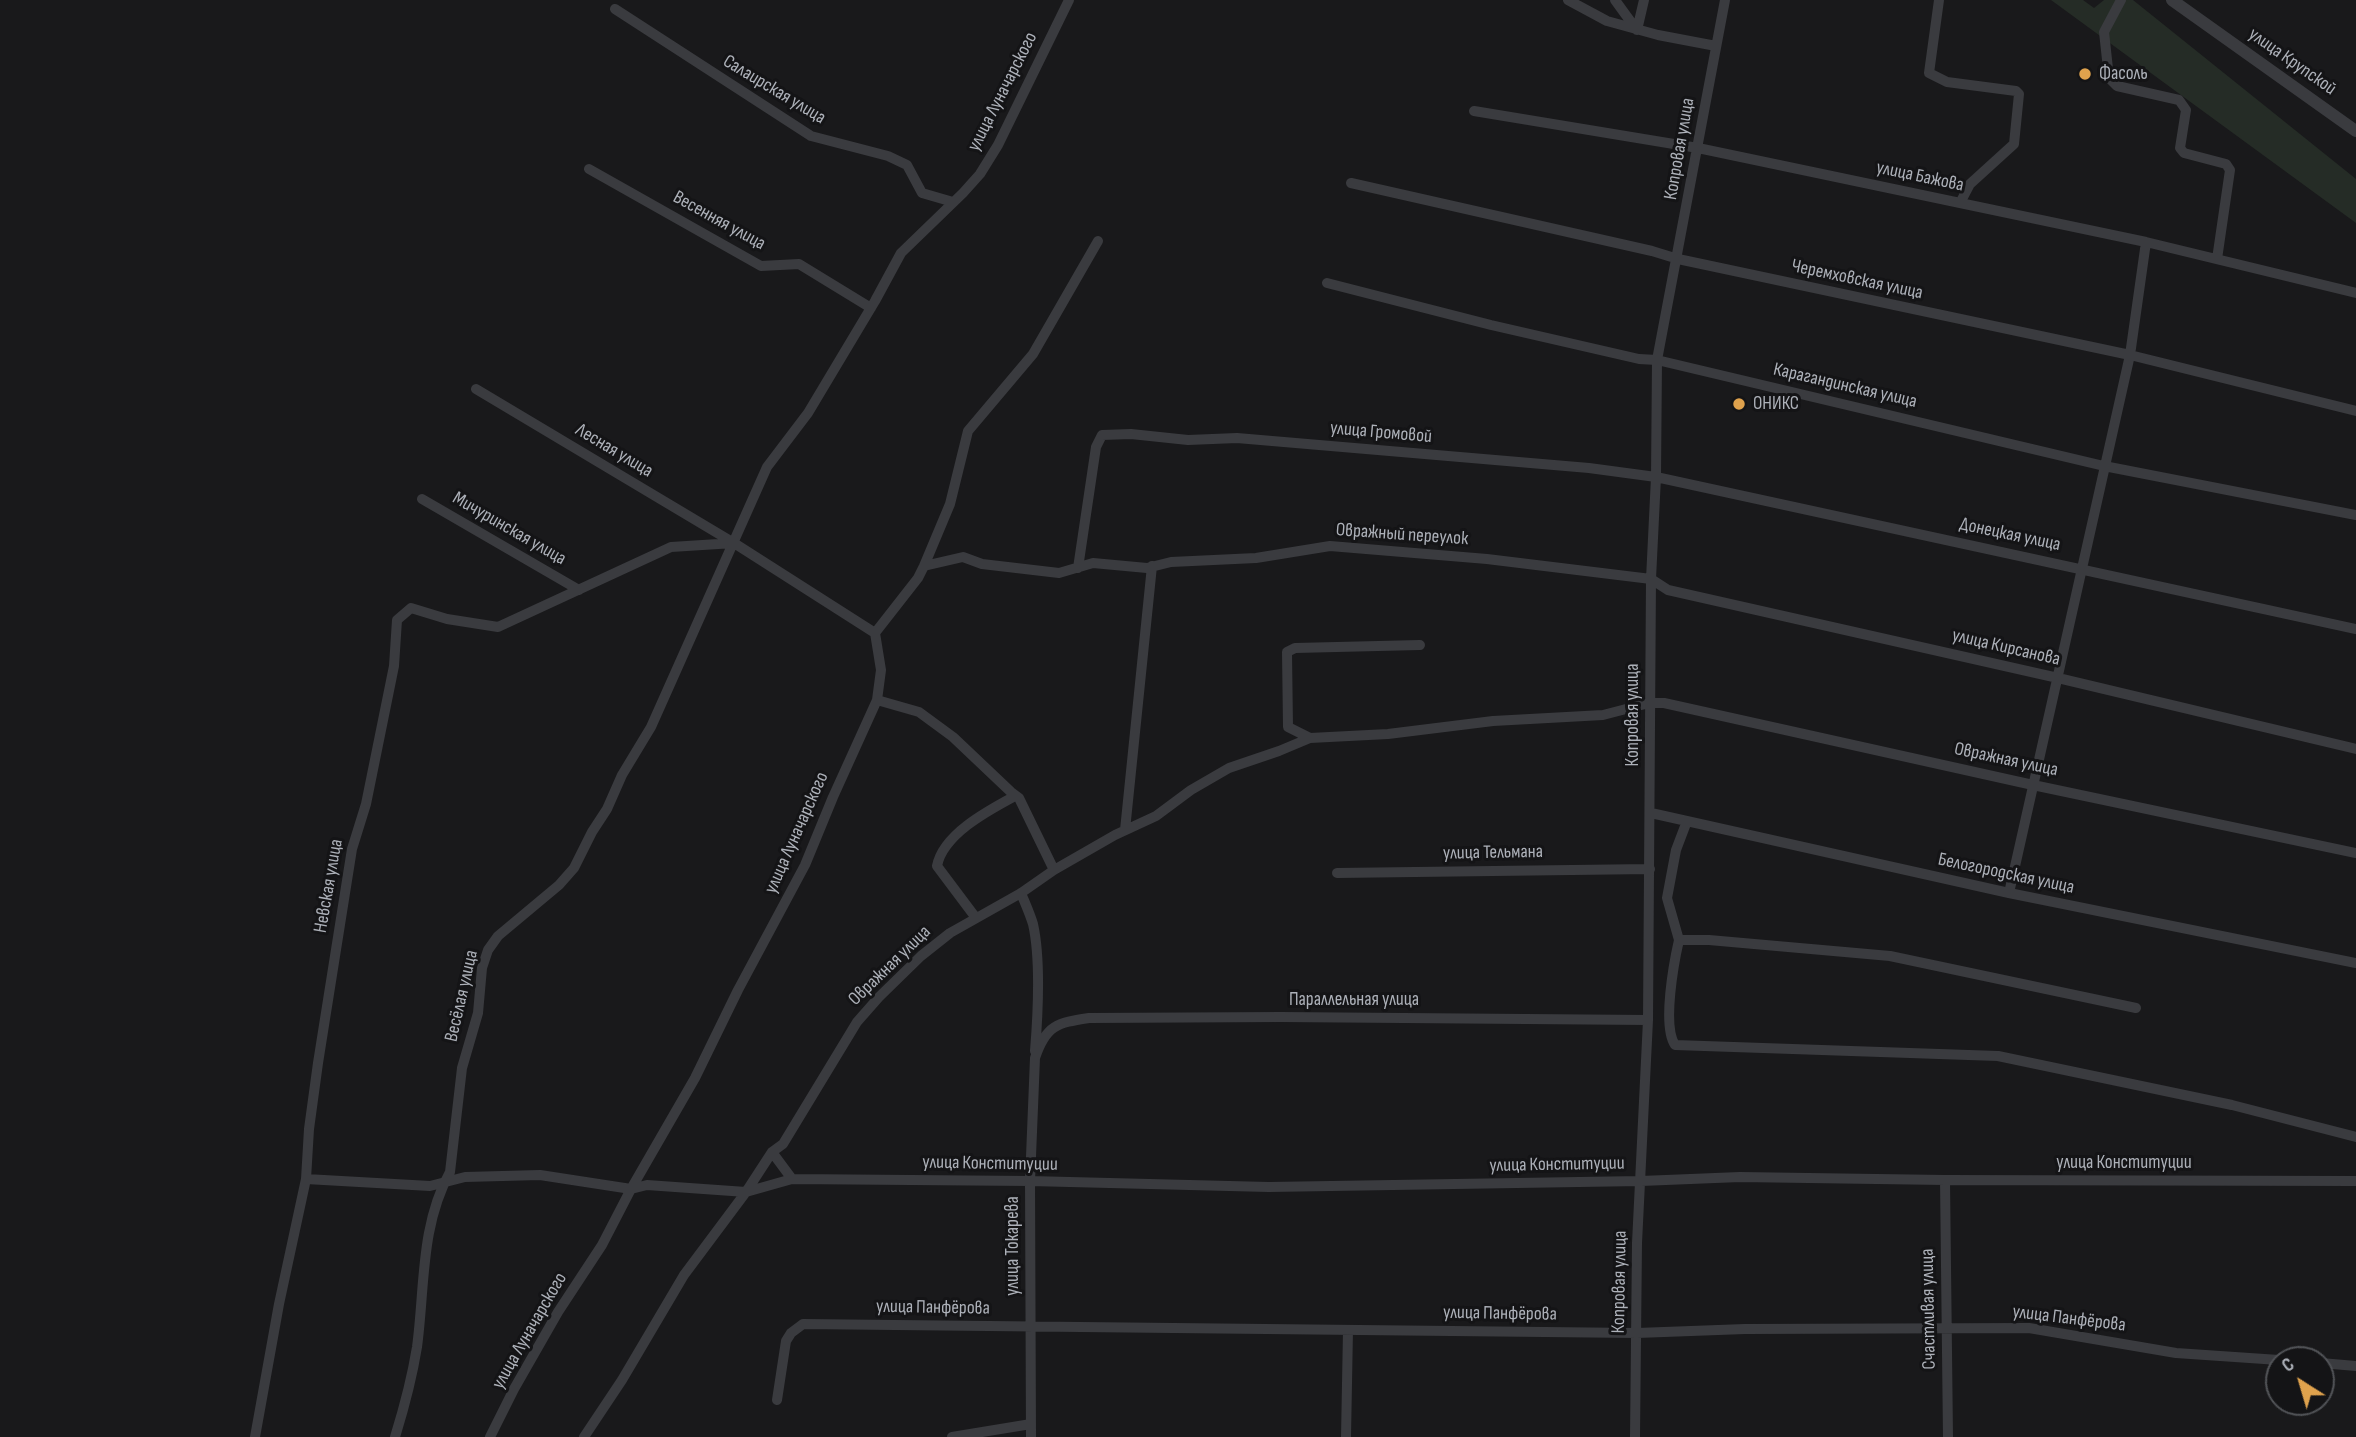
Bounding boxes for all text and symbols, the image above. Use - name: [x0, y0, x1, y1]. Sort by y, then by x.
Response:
- street label: улица Крупской: [2244, 23, 2340, 101]
- street label: улица Луначарского: [963, 29, 1043, 155]
- street label: Салаирская улица: [718, 50, 830, 130]
- place label: Фасоль: [2099, 63, 2148, 85]
- marker: Фасоль: [2077, 66, 2093, 82]
- street label: Копровая улица: [1660, 96, 1700, 202]
- street label: улица Бажова: [1874, 157, 1966, 197]
- street label: Весенняя улица: [669, 186, 769, 256]
- street label: Черемховская улица: [1789, 255, 1925, 305]
- street label: Карагандинская улица: [1771, 358, 1919, 414]
- place label: ОНИКС: [1753, 393, 1799, 415]
- marker: ОНИКС: [1731, 396, 1747, 412]
- street label: улица Громовой: [1329, 417, 1433, 449]
- street label: Лесная улица: [571, 419, 657, 483]
- street label: Мичуринская улица: [448, 487, 570, 571]
- street label: Донецкая улица: [1957, 513, 2063, 557]
- street label: Овражный переулок: [1335, 519, 1469, 551]
- street label: улица Кирсанова: [1950, 625, 2062, 671]
- street label: Копровая улица: [1622, 664, 1644, 766]
- street label: Овражная улица: [1952, 738, 2060, 782]
- street label: улица Луначарского: [760, 769, 834, 897]
- street label: Невская улица: [310, 837, 348, 935]
- street label: улица Тельмана: [1443, 841, 1543, 865]
- street label: Белогородская улица: [1936, 848, 2076, 900]
- street label: Овражная улица: [844, 921, 936, 1011]
- street label: Весёлая улица: [440, 948, 484, 1044]
- street label: Параллельная улица: [1289, 989, 1419, 1011]
- street label: улица Конституции: [922, 1151, 1058, 1177]
- street label: улица Конституции: [1489, 1152, 1625, 1178]
- street label: улица Конституции: [2056, 1152, 2192, 1174]
- street label: улица Токарева: [1002, 1196, 1024, 1296]
- street label: Копровая улица: [1608, 1230, 1632, 1334]
- street label: Счастливая улица: [1917, 1248, 1941, 1370]
- street label: улица Луначарского: [487, 1269, 573, 1393]
- street label: улица Панфёрова: [876, 1296, 990, 1320]
- street label: улица Панфёрова: [2011, 1301, 2127, 1337]
- street label: улица Панфёрова: [1443, 1302, 1557, 1326]
- north arrow: [2265, 1346, 2335, 1416]
- text: С: [2277, 1353, 2299, 1378]

